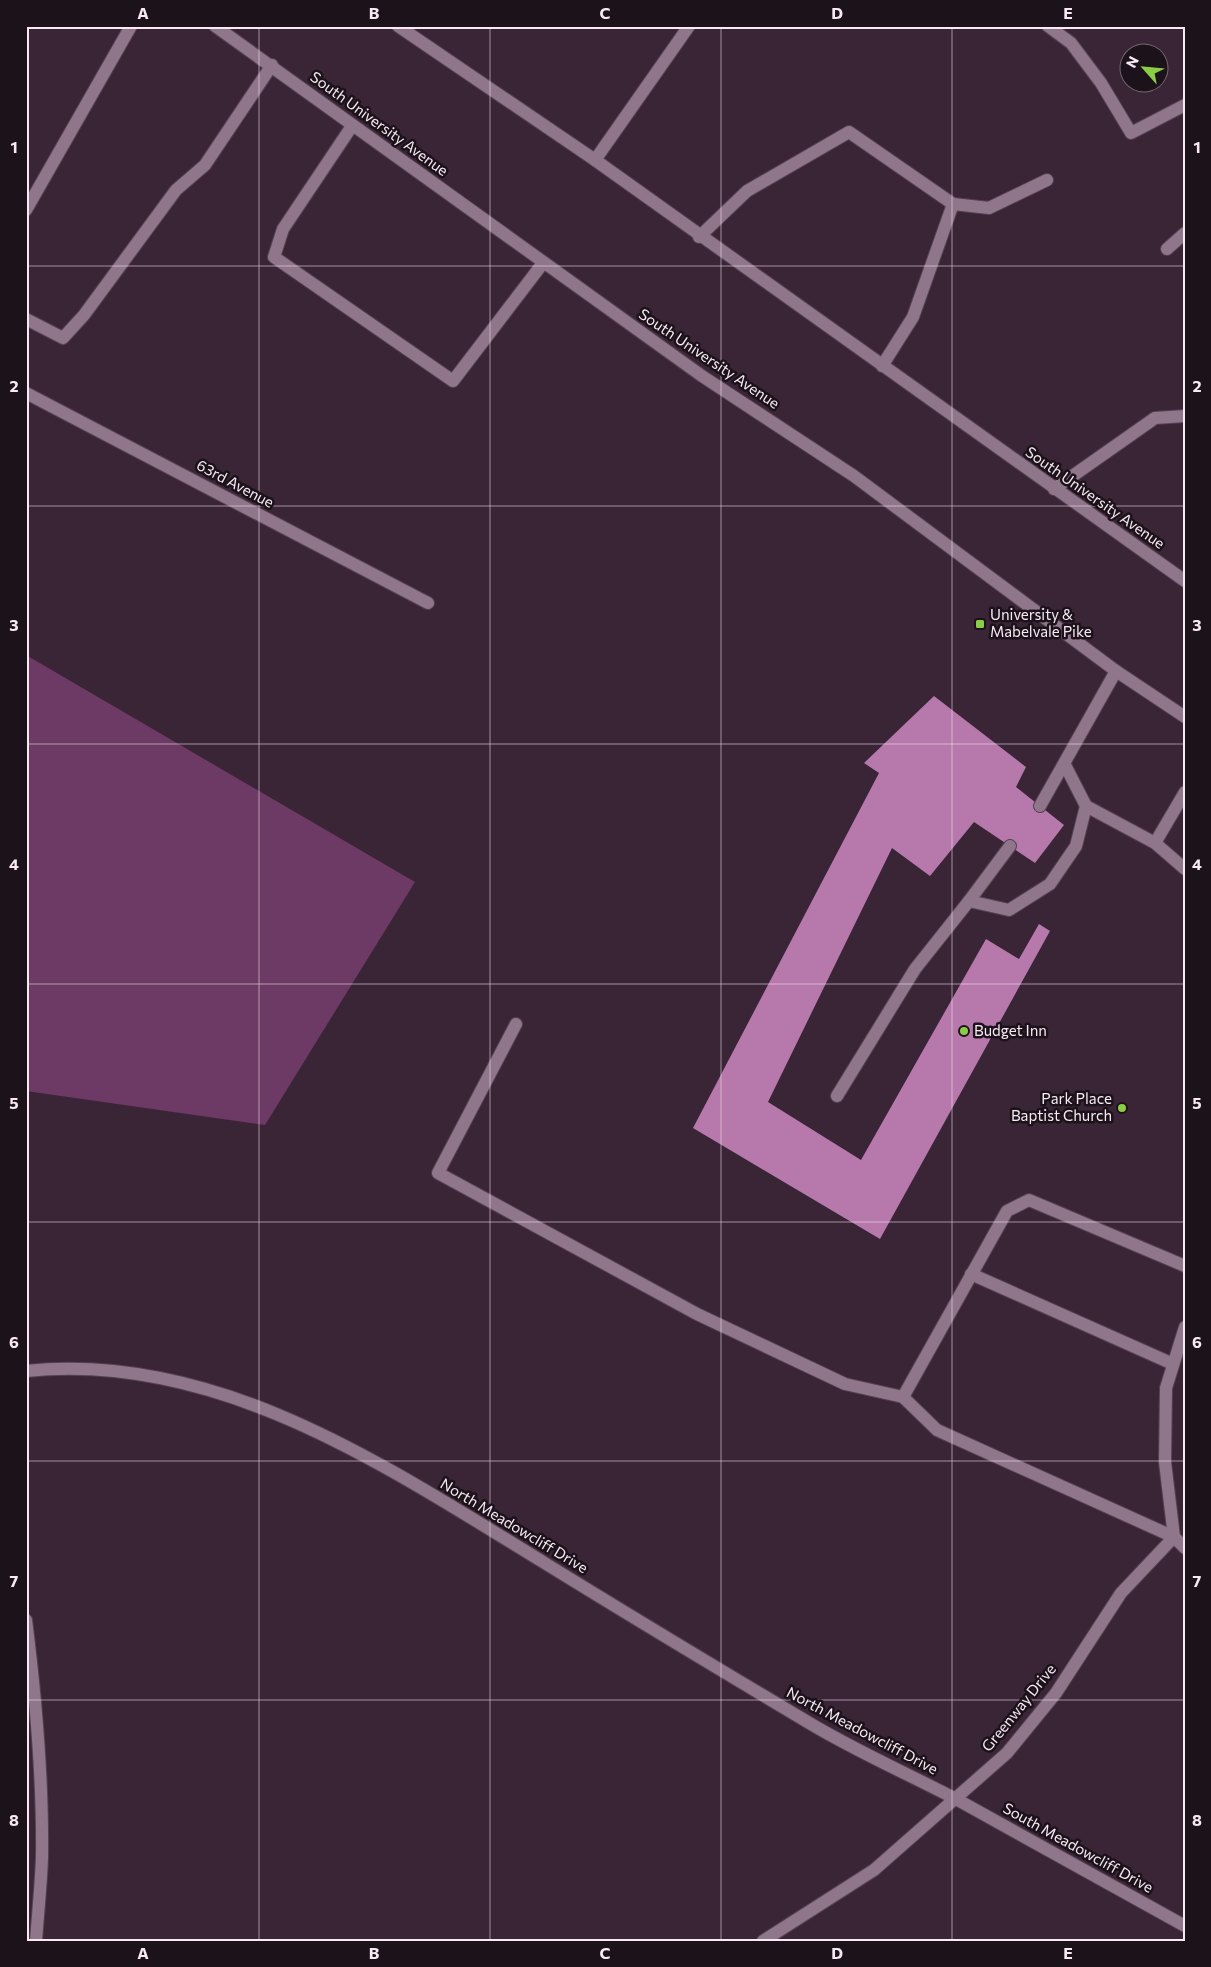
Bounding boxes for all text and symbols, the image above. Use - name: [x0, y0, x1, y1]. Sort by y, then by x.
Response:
- text: A: [137, 3, 149, 22]
- text: B: [369, 3, 380, 22]
- text: C: [600, 3, 611, 22]
- text: D: [831, 3, 843, 22]
- text: E: [1063, 3, 1073, 22]
- north arrow: [1118, 42, 1168, 92]
- text: N: [1122, 53, 1142, 70]
- street label: South University Avenue: [307, 67, 452, 179]
- text: 1: [10, 137, 18, 156]
- text: 1: [1193, 137, 1201, 156]
- street label: South University Avenue: [636, 304, 783, 412]
- text: 2: [9, 376, 19, 395]
- text: 2: [1192, 376, 1202, 395]
- street label: South University Avenue: [1023, 442, 1169, 552]
- street label: 63rd Avenue: [194, 455, 277, 511]
- place label: University & Mabelvale Pike: [990, 605, 1092, 640]
- text: 3: [9, 615, 19, 634]
- text: 3: [1192, 615, 1202, 634]
- marker: University & Mabelvale Pike: [974, 618, 986, 630]
- text: 4: [9, 854, 19, 873]
- text: 4: [1192, 854, 1202, 873]
- place label: Budget Inn: [974, 1021, 1047, 1039]
- marker: Budget Inn: [958, 1025, 970, 1037]
- place label: Park Place Baptist Church: [1011, 1089, 1112, 1124]
- text: 5: [9, 1093, 19, 1112]
- text: 5: [1192, 1093, 1202, 1112]
- marker: Park Place Baptist Church: [1116, 1102, 1128, 1114]
- text: 6: [9, 1332, 19, 1351]
- text: 6: [1192, 1332, 1202, 1351]
- street label: North Meadowcliff Drive: [438, 1474, 592, 1576]
- text: 7: [10, 1571, 19, 1590]
- text: 7: [1193, 1571, 1202, 1590]
- street label: Greenway Drive: [977, 1660, 1059, 1755]
- street label: North Meadowcliff Drive: [784, 1683, 941, 1778]
- street label: South Meadowcliff Drive: [1000, 1798, 1157, 1896]
- text: 8: [9, 1810, 19, 1829]
- text: 8: [1192, 1810, 1202, 1829]
- text: A: [137, 1943, 149, 1962]
- text: B: [369, 1943, 380, 1962]
- text: C: [600, 1943, 611, 1962]
- text: D: [831, 1943, 843, 1962]
- text: E: [1063, 1943, 1073, 1962]

